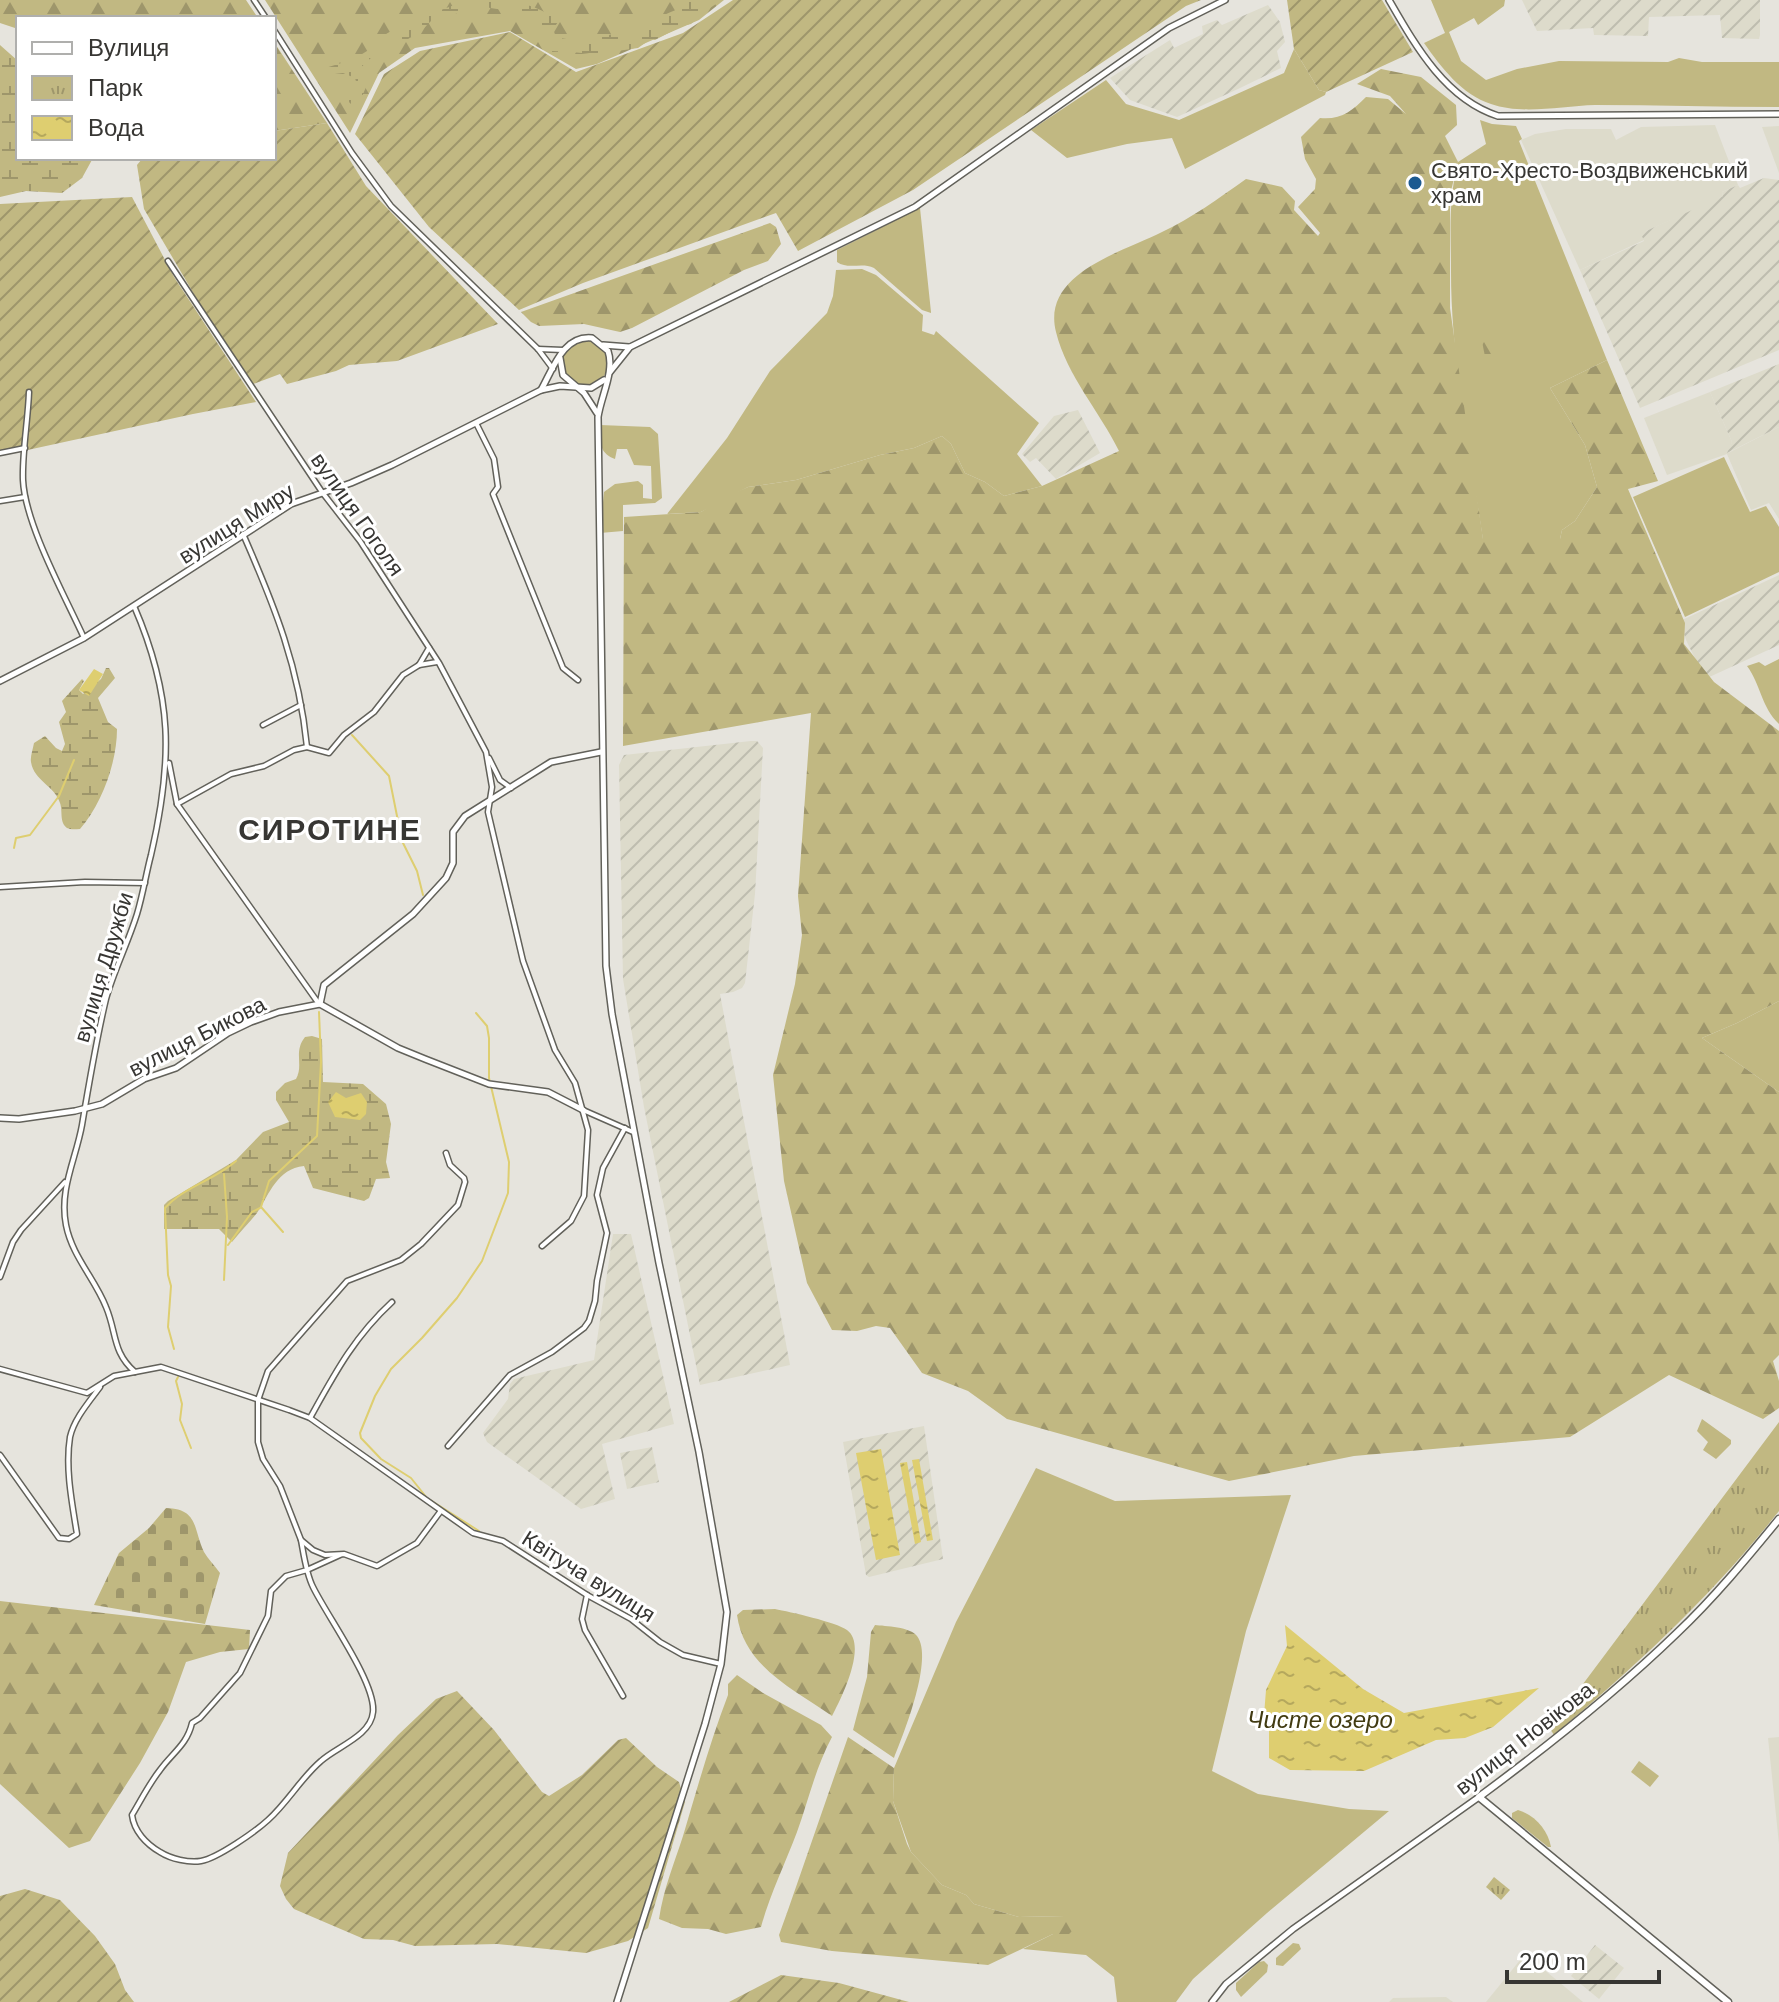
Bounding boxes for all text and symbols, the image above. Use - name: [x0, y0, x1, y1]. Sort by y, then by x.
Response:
- legend: [16, 16, 276, 160]
- text: Вулиця: [88, 34, 169, 61]
- text: Парк: [88, 74, 143, 101]
- text: Вода: [88, 114, 145, 141]
- place label: Свято-Хресто-Воздвиженський храм: [1431, 158, 1748, 208]
- marker: Свято-Хресто-Воздвиженський храм: [1406, 174, 1424, 192]
- street label: вулиця Гоголя: [306, 448, 409, 581]
- street label: вулиця Миру: [174, 478, 298, 569]
- district label: СИРОТИНЕ: [238, 813, 422, 846]
- street label: вулиця Дружби: [69, 889, 138, 1045]
- street label: вулиця Бикова: [125, 991, 270, 1082]
- street label: Квітуча вулиця: [518, 1526, 660, 1627]
- street label: вулиця Новікова: [1450, 1676, 1599, 1800]
- water label: Чисте озеро: [1247, 1706, 1393, 1733]
- scale bar: [1507, 1934, 1659, 1984]
- text: 200 m: [1519, 1948, 1586, 1975]

